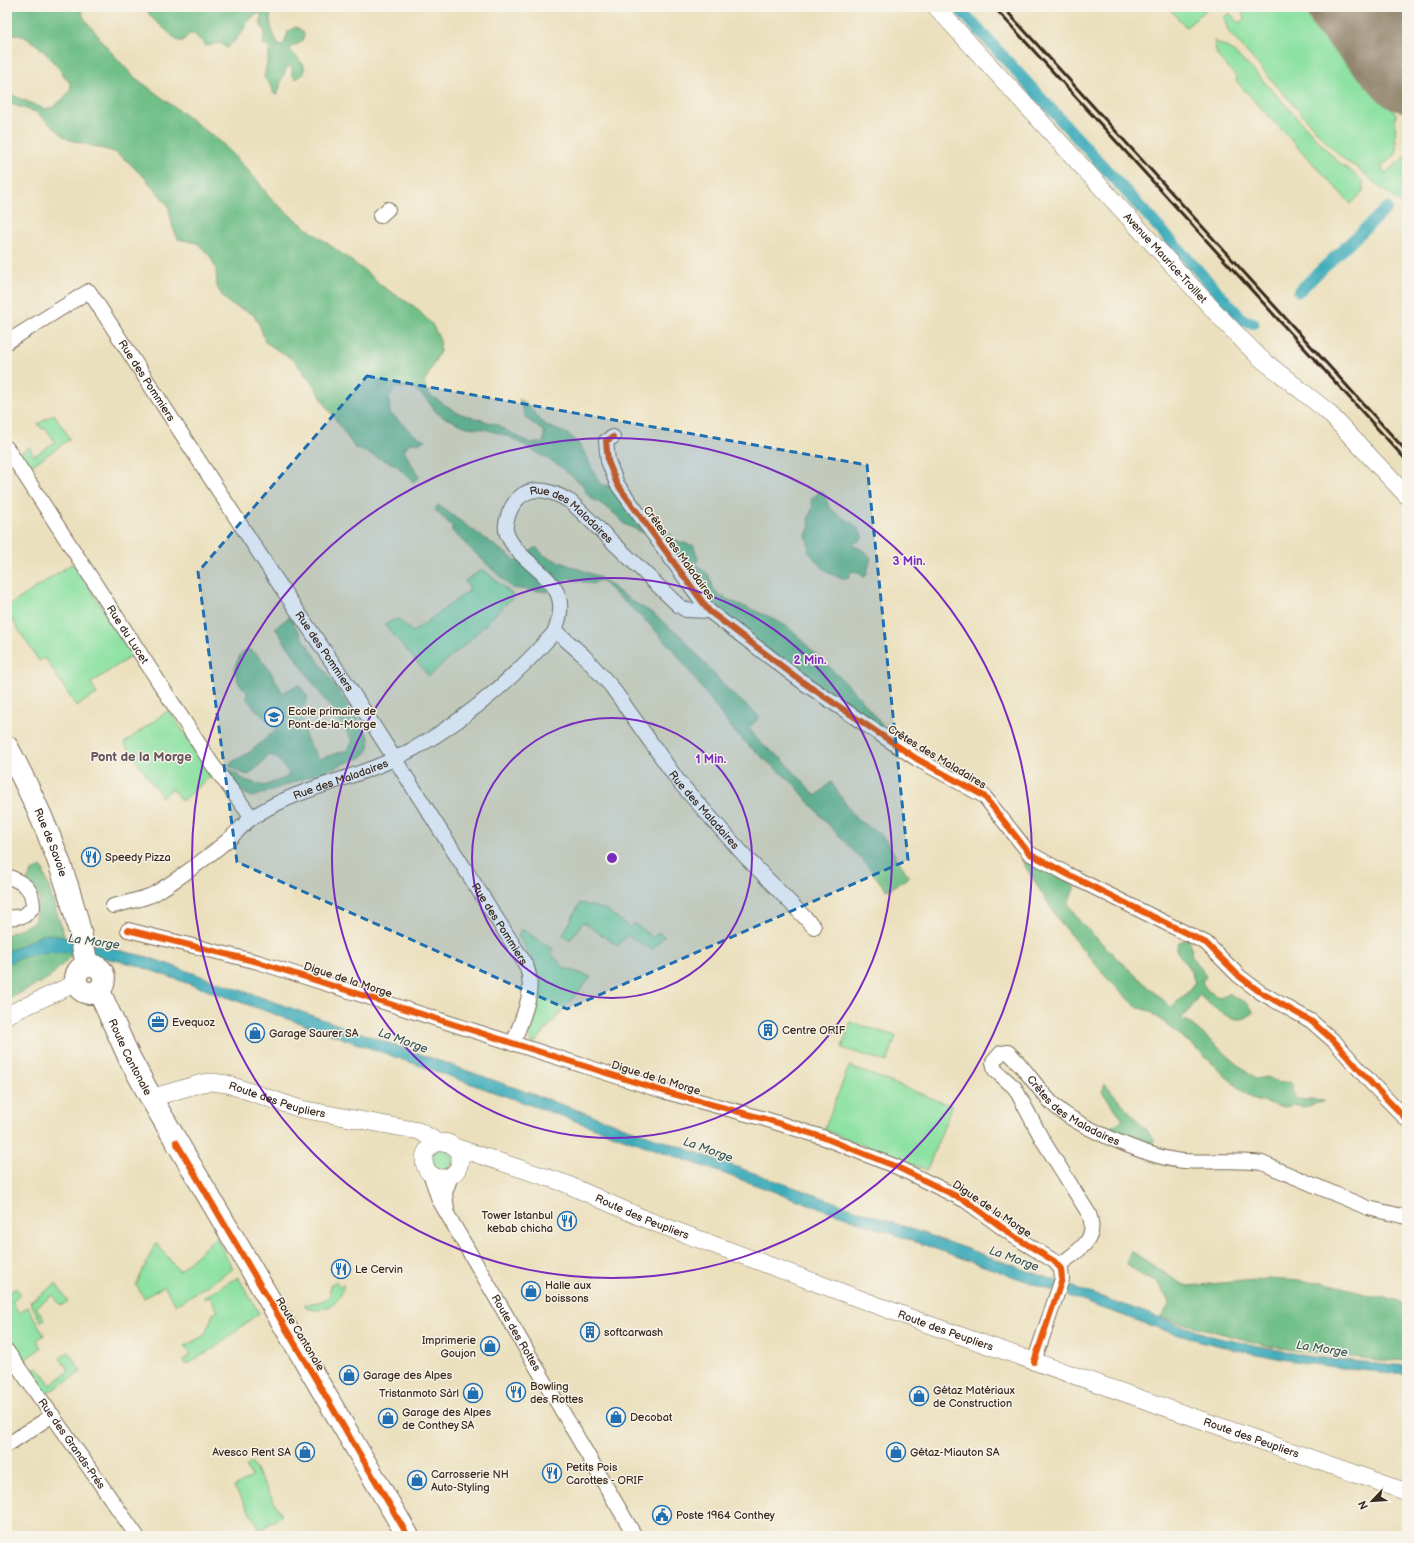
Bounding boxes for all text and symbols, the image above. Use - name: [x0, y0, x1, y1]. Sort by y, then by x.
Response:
- street label: Avenue Maurice-Troillet: [1121, 210, 1210, 306]
- street label: Rue des Pommiers: [116, 337, 178, 424]
- street label: Rue des Maladaires: [529, 483, 616, 546]
- street label: Crêtes des Maladaires: [641, 504, 718, 603]
- text: 3 Min.: [893, 554, 926, 569]
- street label: Rue du Lucet: [104, 603, 152, 666]
- street label: Rue des Pommiers: [293, 609, 357, 694]
- text: 2 Min.: [793, 653, 827, 668]
- place label: Ecole primaire de Pont-de-la-Morge: [288, 705, 377, 731]
- school or university icon: Ecole primaire de Pont-de-la-Morge: [263, 706, 285, 728]
- street label: Crêtes des Maladaires: [885, 722, 989, 792]
- district label: Pont de la Morge: [90, 749, 192, 765]
- text: 1 Min.: [696, 752, 727, 767]
- street label: Rue des Maladaires: [291, 756, 391, 802]
- street label: Rue des Maladaires: [666, 768, 742, 852]
- street label: Rue de Savoie: [32, 806, 70, 879]
- restaurant icon: Speedy Pizza: [80, 846, 102, 868]
- place label: Speedy Pizza: [105, 851, 171, 864]
- centre of rings: [605, 851, 619, 865]
- street label: Rue des Pommiers: [469, 880, 531, 967]
- water label: La Morge: [67, 931, 121, 953]
- street label: Digue de la Morge: [302, 960, 394, 1001]
- office icon: Evequoz: [147, 1011, 169, 1033]
- place label: Evequoz: [172, 1016, 216, 1029]
- street label: Route Cantonale: [106, 1017, 155, 1098]
- building icon: Centre ORIF: [757, 1019, 779, 1041]
- shop icon: Garage Saurer SA: [244, 1022, 266, 1044]
- place label: Centre ORIF: [782, 1024, 846, 1037]
- water label: La Morge: [376, 1025, 430, 1057]
- place label: Garage Saurer SA: [269, 1027, 359, 1040]
- street label: Digue de la Morge: [610, 1058, 702, 1098]
- street label: Crêtes des Maladaires: [1025, 1073, 1122, 1148]
- street label: Route des Peupliers: [227, 1079, 327, 1120]
- water label: La Morge: [681, 1134, 735, 1166]
- street label: Digue de la Morge: [950, 1178, 1034, 1240]
- street label: Route des Peupliers: [593, 1191, 692, 1242]
- place label: Tower Istanbul kebab chicha: [482, 1209, 553, 1235]
- restaurant icon: Tower Istanbul kebab chicha: [556, 1210, 578, 1232]
- water label: La Morge: [987, 1243, 1041, 1275]
- restaurant icon: Le Cervin: [330, 1258, 352, 1280]
- place label: Le Cervin: [355, 1263, 403, 1276]
- place label: Halle aux boissons: [545, 1279, 591, 1305]
- shop icon: Halle aux boissons: [520, 1280, 542, 1302]
- street label: Route des Rottes: [489, 1292, 544, 1374]
- street label: Route Cantonale: [273, 1295, 327, 1374]
- street label: Route des Peupliers: [896, 1307, 996, 1353]
- building icon: softcarwash: [579, 1321, 601, 1343]
- place label: softcarwash: [604, 1326, 663, 1339]
- place label: Imprimerie Goujon: [422, 1334, 476, 1360]
- shop icon: Imprimerie Goujon: [479, 1335, 501, 1357]
- water label: La Morge: [1295, 1338, 1349, 1360]
- shop icon: Garage des Alpes: [338, 1364, 360, 1386]
- place label: Garage des Alpes: [363, 1369, 453, 1382]
- place label: Bowling des Rottes: [530, 1380, 584, 1406]
- restaurant icon: Bowling des Rottes: [505, 1381, 527, 1403]
- shop icon: Tristanmoto Sàrl: [462, 1382, 484, 1404]
- place label: Gétaz Matériaux de Construction: [933, 1384, 1015, 1410]
- shop icon: Gétaz Matériaux de Construction: [908, 1385, 930, 1407]
- place label: Tristanmoto Sàrl: [379, 1387, 459, 1400]
- street label: Rue des Grands-Prés: [36, 1396, 109, 1492]
- place label: Garage des Alpes de Conthey SA: [402, 1406, 492, 1432]
- shop icon: Decobat: [605, 1406, 627, 1428]
- shop icon: Garage des Alpes de Conthey SA: [377, 1407, 399, 1429]
- place label: Decobat: [630, 1411, 673, 1424]
- street label: Route des Peupliers: [1202, 1415, 1301, 1460]
- shop icon: Avesco Rent SA: [294, 1441, 316, 1463]
- shop icon: Gétaz-Miauton SA: [885, 1441, 907, 1463]
- place label: Avesco Rent SA: [212, 1446, 291, 1459]
- place label: Gétaz-Miauton SA: [910, 1446, 1000, 1459]
- place label: Petits Pois Carottes - ORIF: [566, 1461, 644, 1487]
- restaurant icon: Petits Pois Carottes - ORIF: [541, 1462, 563, 1484]
- place label: Carrosserie NH Auto-Styling: [431, 1468, 509, 1494]
- shop icon: Carrosserie NH Auto-Styling: [406, 1469, 428, 1491]
- north arrow: [1352, 1481, 1392, 1521]
- text: N: [1356, 1499, 1371, 1512]
- public building icon: Poste 1964 Conthey: [651, 1504, 673, 1526]
- place label: Poste 1964 Conthey: [676, 1509, 775, 1522]

